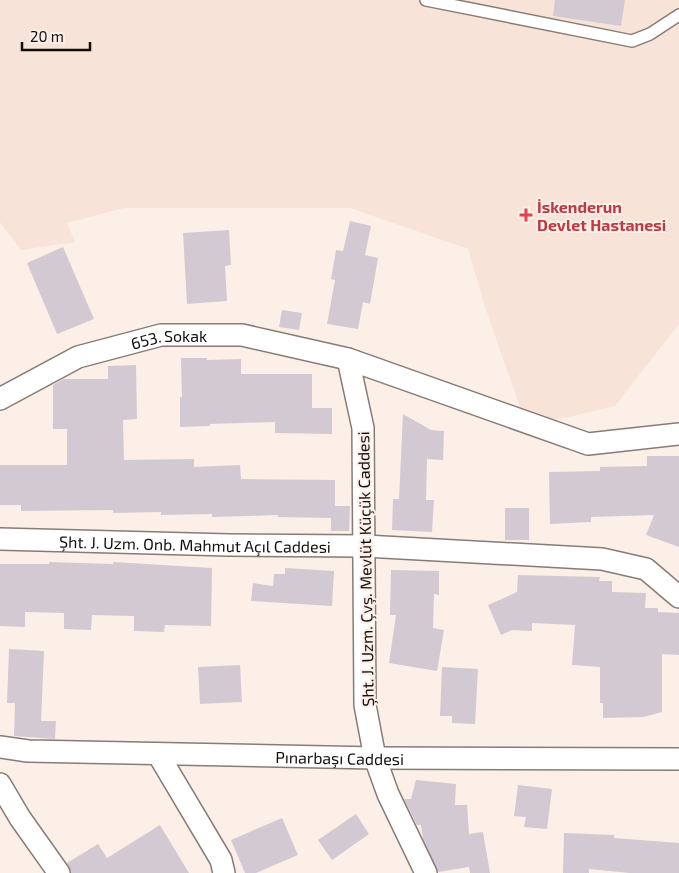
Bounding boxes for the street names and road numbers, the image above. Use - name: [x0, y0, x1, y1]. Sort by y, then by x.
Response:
- street label: 653. Sokak: [129, 326, 207, 352]
- street label: Şht. J. Uzm. Çvş. Mevlüt Küçük Caddesi: [353, 431, 378, 707]
- street label: Şht. J. Uzm. Onb. Mahmut Açıl Caddesi: [59, 531, 331, 556]
- street label: Pınarbaşı Caddesi: [275, 746, 404, 768]

